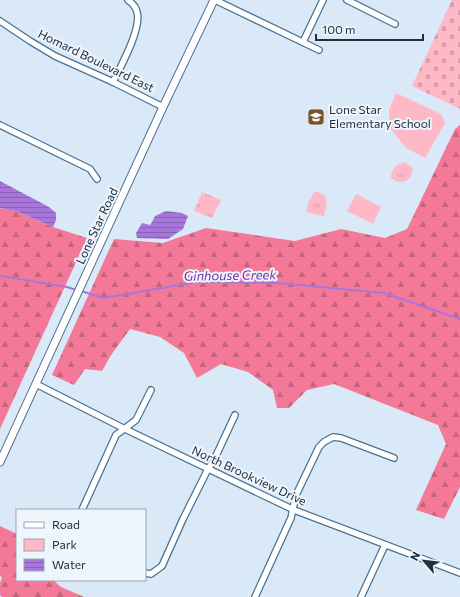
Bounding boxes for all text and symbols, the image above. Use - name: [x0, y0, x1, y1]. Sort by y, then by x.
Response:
- scale bar: [316, 16, 423, 42]
- text: 100 m: [322, 22, 356, 36]
- street label: Homard Boulevard East: [36, 26, 157, 94]
- place label: Lone Star Elementary School: [329, 102, 431, 130]
- school or university icon: Lone Star Elementary School: [306, 107, 326, 127]
- street label: Lone Star Road: [72, 185, 120, 266]
- water label: Ginhouse Creek: [184, 266, 277, 284]
- street label: North Brookview Drive: [190, 442, 309, 508]
- legend: [16, 509, 146, 581]
- text: Road: [52, 517, 80, 531]
- text: Park: [52, 537, 78, 551]
- north arrow: [404, 541, 444, 581]
- text: N: [407, 549, 422, 563]
- text: Water: [52, 557, 86, 571]

